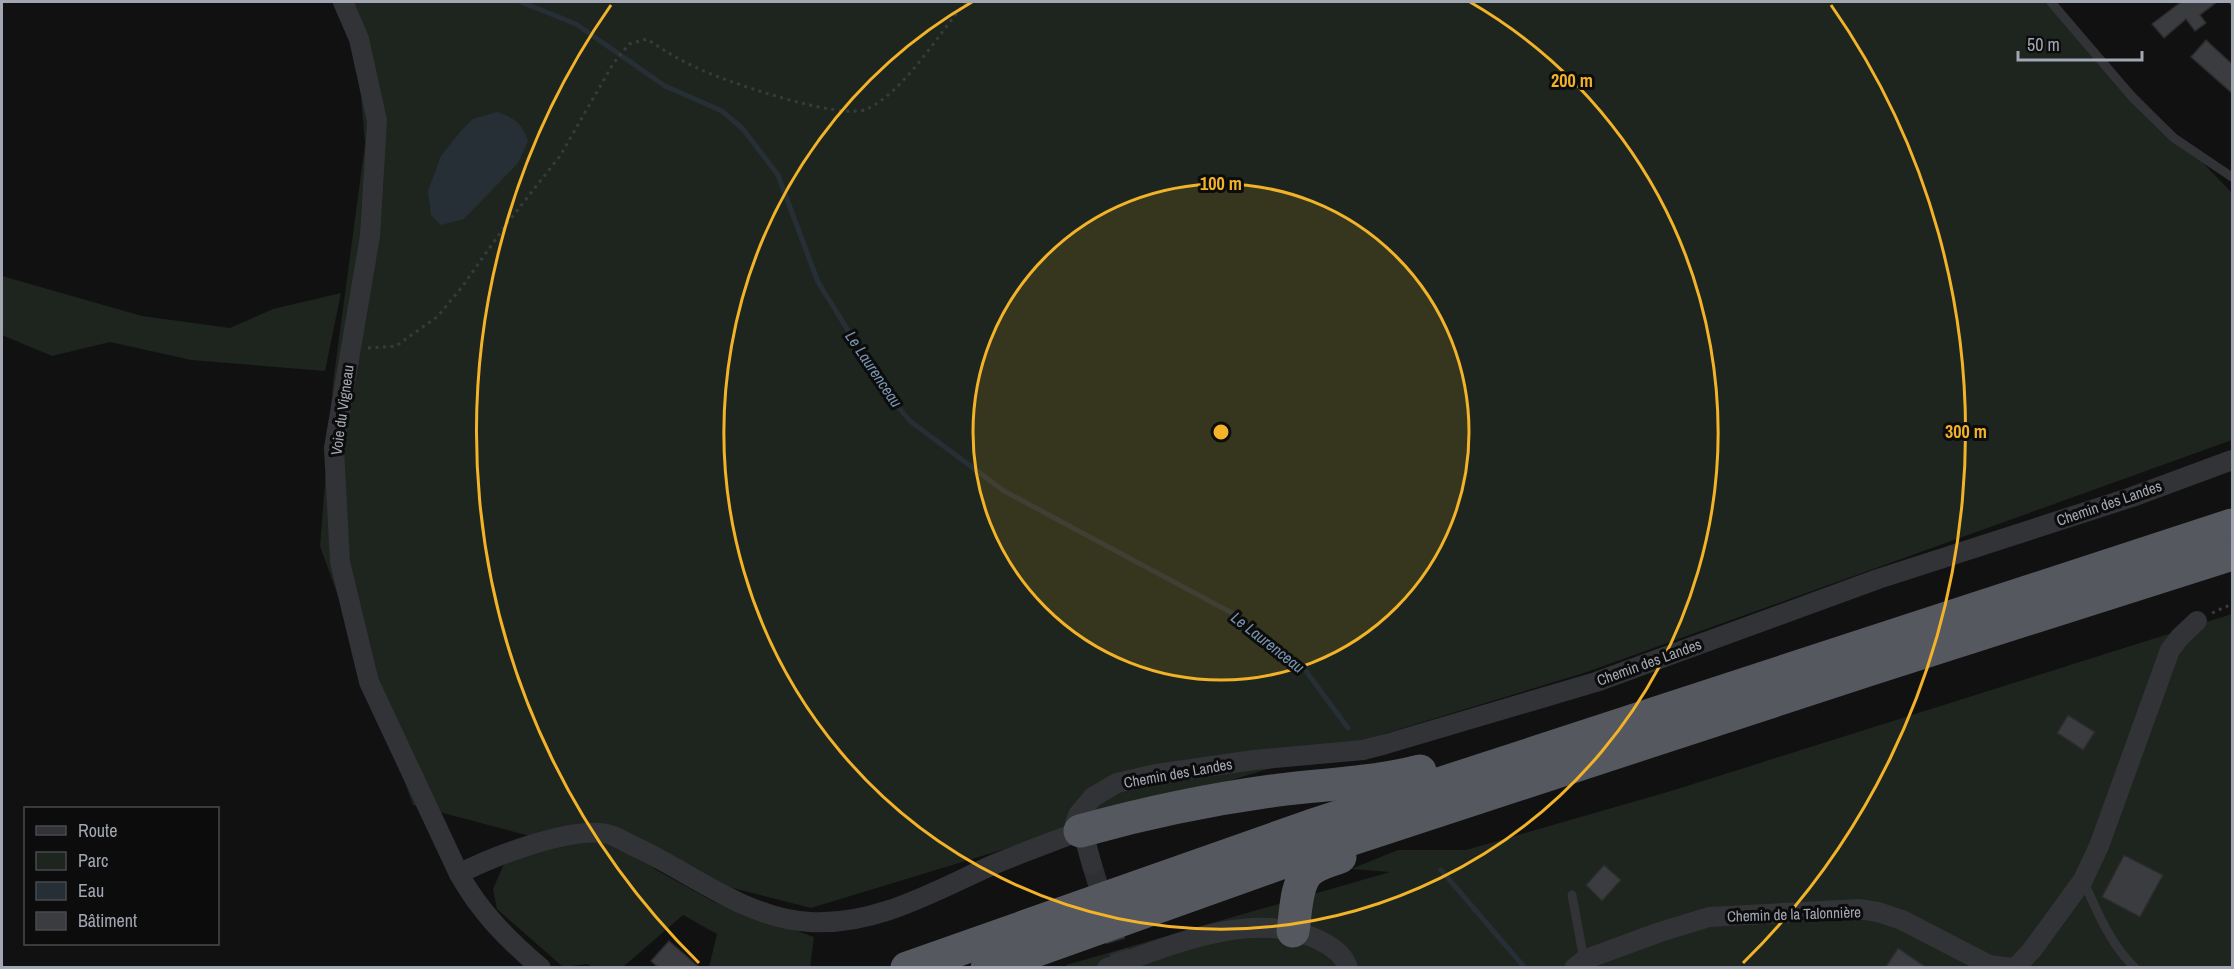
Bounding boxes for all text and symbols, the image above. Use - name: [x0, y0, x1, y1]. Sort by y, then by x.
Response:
- scale bar: [2018, 24, 2142, 62]
- text: 50 m: [2027, 32, 2060, 57]
- text: 200 m: [1551, 68, 1593, 93]
- text: 100 m: [1200, 171, 1242, 196]
- water label: Le Laurenceau: [840, 327, 908, 411]
- street label: Voie du Vigneau: [325, 364, 359, 456]
- text: 300 m: [1945, 419, 1987, 444]
- centre of rings: [1211, 422, 1231, 442]
- street label: Chemin des Landes: [2054, 475, 2164, 531]
- water label: Le Laurenceau: [1227, 606, 1309, 678]
- street label: Chemin des Landes: [1594, 633, 1704, 691]
- street label: Chemin des Landes: [1122, 753, 1234, 793]
- legend: [24, 807, 219, 945]
- text: Route: [78, 818, 117, 843]
- text: Parc: [78, 848, 108, 873]
- text: Eau: [78, 878, 104, 903]
- street label: Chemin de la Talonnière: [1727, 901, 1862, 927]
- text: Bâtiment: [78, 908, 137, 933]

